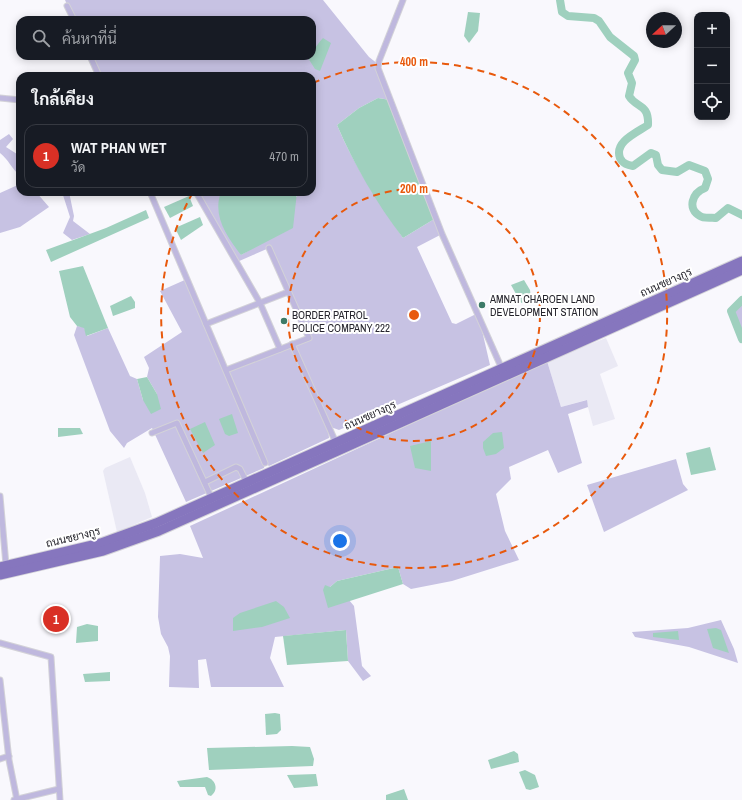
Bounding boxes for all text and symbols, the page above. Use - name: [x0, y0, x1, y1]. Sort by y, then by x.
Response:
- north arrow: [646, 12, 682, 48]
- map controls: [694, 12, 730, 120]
- button: +: [694, 12, 730, 48]
- search box: [16, 16, 316, 60]
- icon: search: [30, 27, 52, 49]
- text: ค้นหาที่นี่: [62, 28, 117, 49]
- button: −: [694, 48, 730, 84]
- text: 400 m: [400, 54, 428, 70]
- button: locate: [694, 84, 730, 120]
- text: ใกล้เคียง: [32, 87, 94, 110]
- text: WAT PHAN WET: [71, 137, 166, 158]
- text: 1: [43, 148, 49, 165]
- text: 470 m: [269, 148, 299, 165]
- text: วัด: [71, 159, 85, 176]
- text: 200 m: [400, 181, 428, 197]
- street label: ถนนชยางกูร: [638, 264, 695, 301]
- place label: AMNAT CHAROEN LAND DEVELOPMENT STATION: [489, 292, 598, 319]
- marker: AMNAT CHAROEN LAND DEVELOPMENT STATION: [477, 300, 487, 310]
- place label: BORDER PATROL POLICE COMPANY 222: [292, 308, 390, 335]
- centre of rings: [407, 308, 421, 322]
- marker: BORDER PATROL POLICE COMPANY 222: [279, 316, 289, 326]
- street label: ถนนชยางกูร: [342, 397, 399, 434]
- street label: ถนนชยางกูร: [44, 524, 102, 551]
- your location: [330, 531, 350, 551]
- pin: 1: [43, 604, 69, 634]

